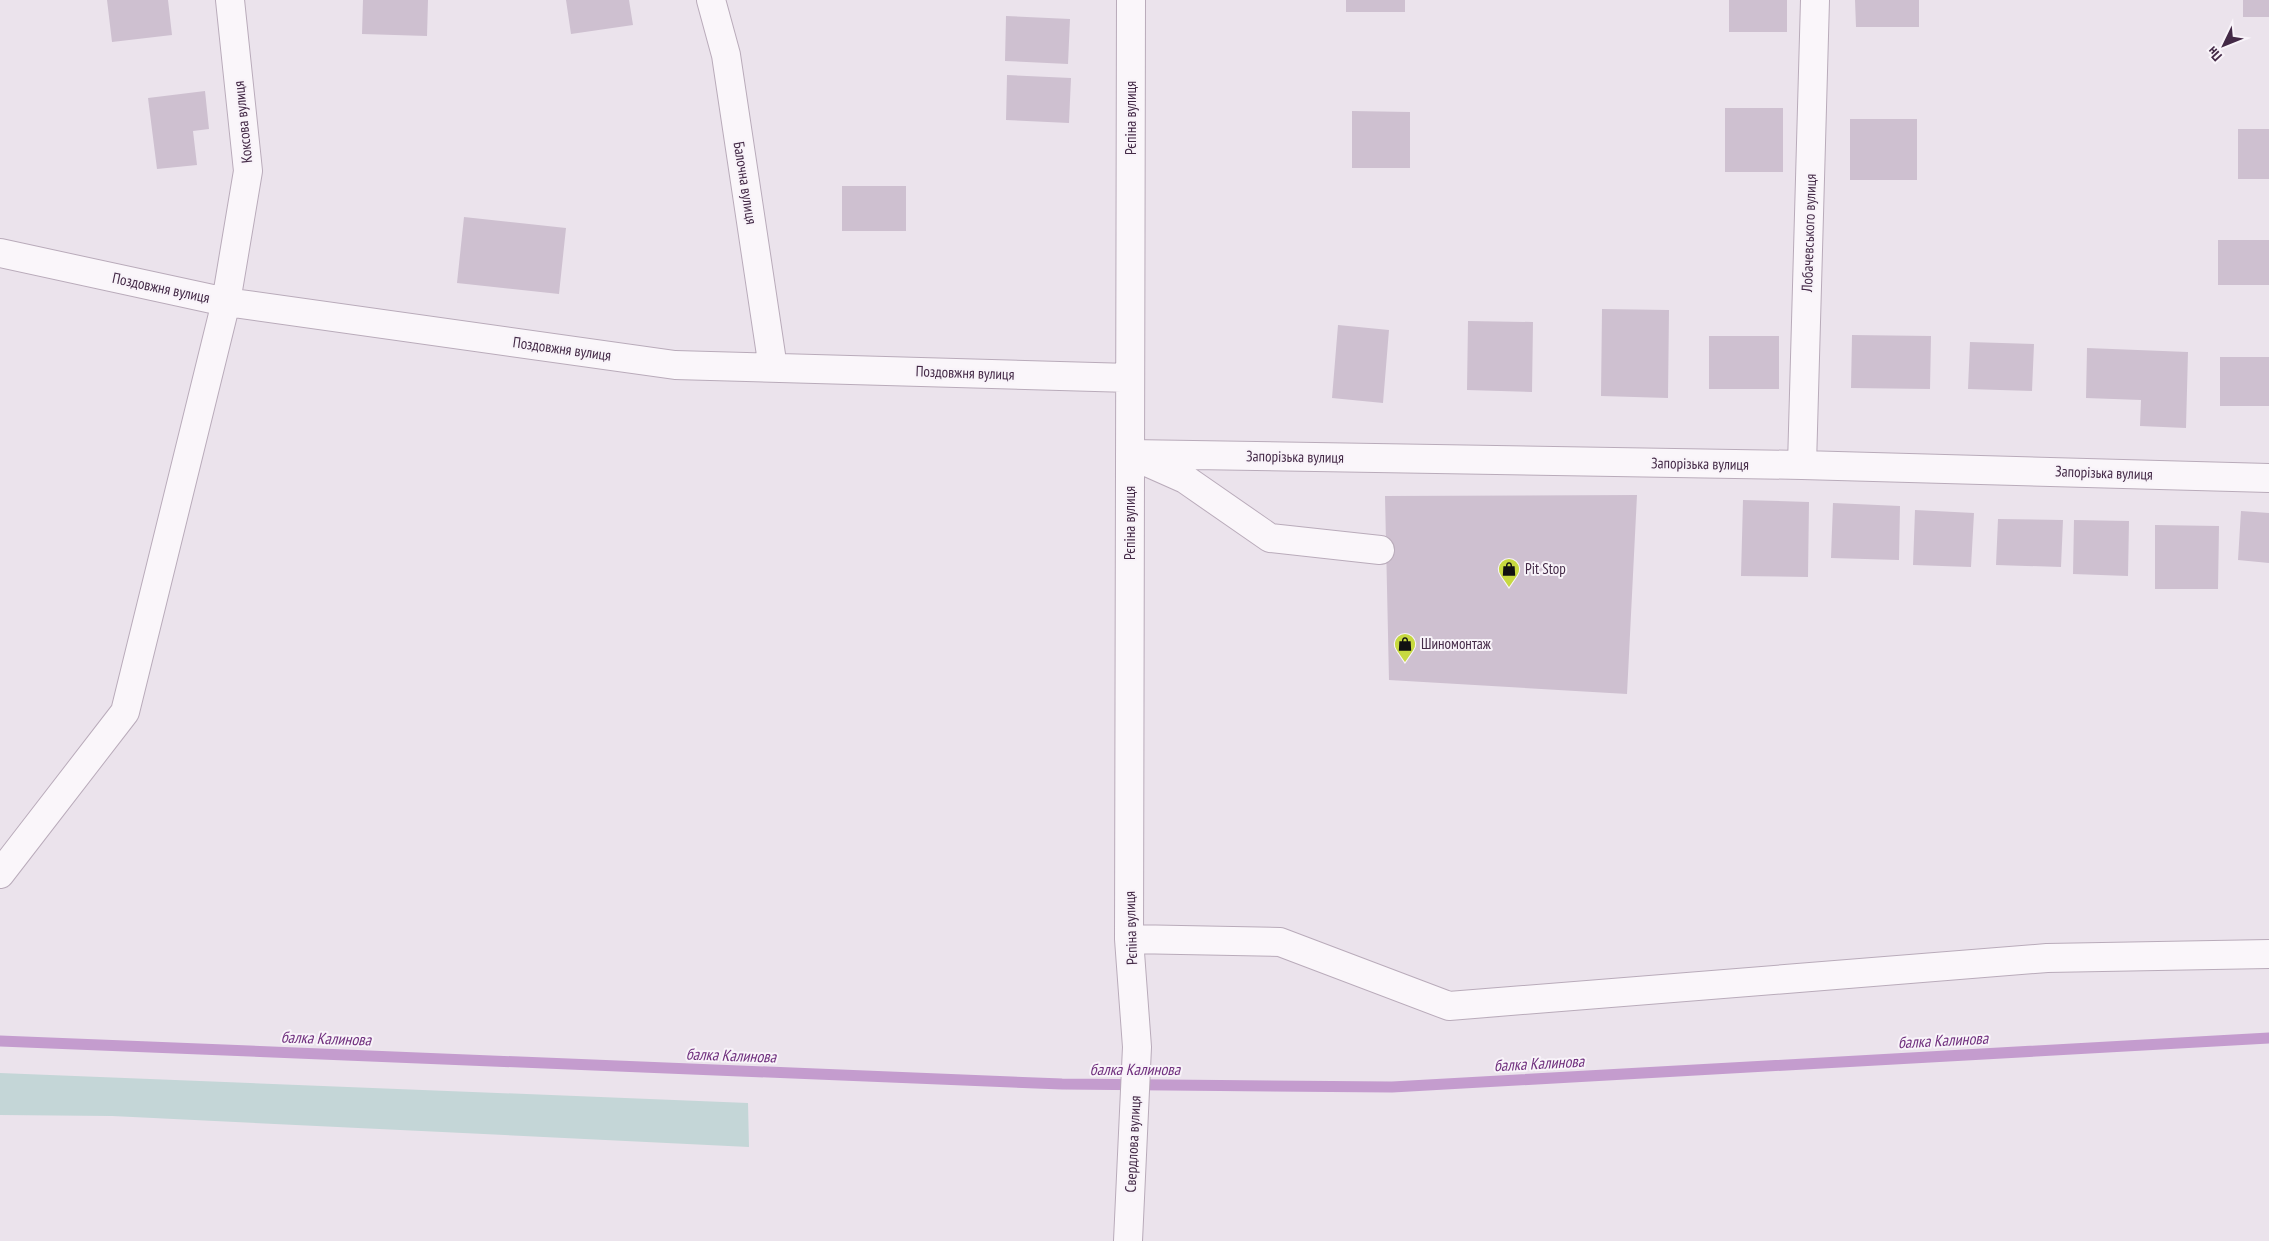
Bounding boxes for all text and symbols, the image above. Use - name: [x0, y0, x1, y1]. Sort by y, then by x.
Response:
- north arrow: [2199, 20, 2249, 70]
- text: Пн: [2203, 43, 2226, 65]
- street label: Коксова вулиця: [229, 80, 256, 164]
- street label: Рєпіна вулиця: [1121, 81, 1140, 155]
- street label: Балочна вулиця: [730, 140, 761, 226]
- street label: Лобачевського вулиця: [1797, 173, 1820, 293]
- street label: Поздовжня вулиця: [111, 268, 212, 307]
- street label: Поздовжня вулиця: [512, 332, 613, 365]
- street label: Поздовжня вулиця: [915, 361, 1015, 384]
- street label: Запорізька вулиця: [1246, 446, 1344, 467]
- street label: Запорізька вулиця: [1651, 453, 1749, 474]
- street label: Запорізька вулиця: [2055, 461, 2153, 484]
- street label: Рєпіна вулиця: [1120, 486, 1139, 560]
- shop icon: Pit Stop: [1497, 557, 1521, 588]
- place label: Pit Stop: [1525, 559, 1566, 578]
- shop icon: Шиномонтаж: [1393, 632, 1417, 663]
- place label: Шиномонтаж: [1421, 634, 1492, 653]
- street label: Рєпіна вулиця: [1120, 891, 1141, 965]
- water label: балка Калинова: [281, 1026, 373, 1050]
- water label: балка Калинова: [1897, 1028, 1990, 1052]
- water label: балка Калинова: [686, 1043, 778, 1067]
- water label: балка Калинова: [1493, 1051, 1586, 1075]
- water label: балка Калинова: [1090, 1059, 1182, 1079]
- street label: Свердлова вулиця: [1120, 1095, 1145, 1193]

